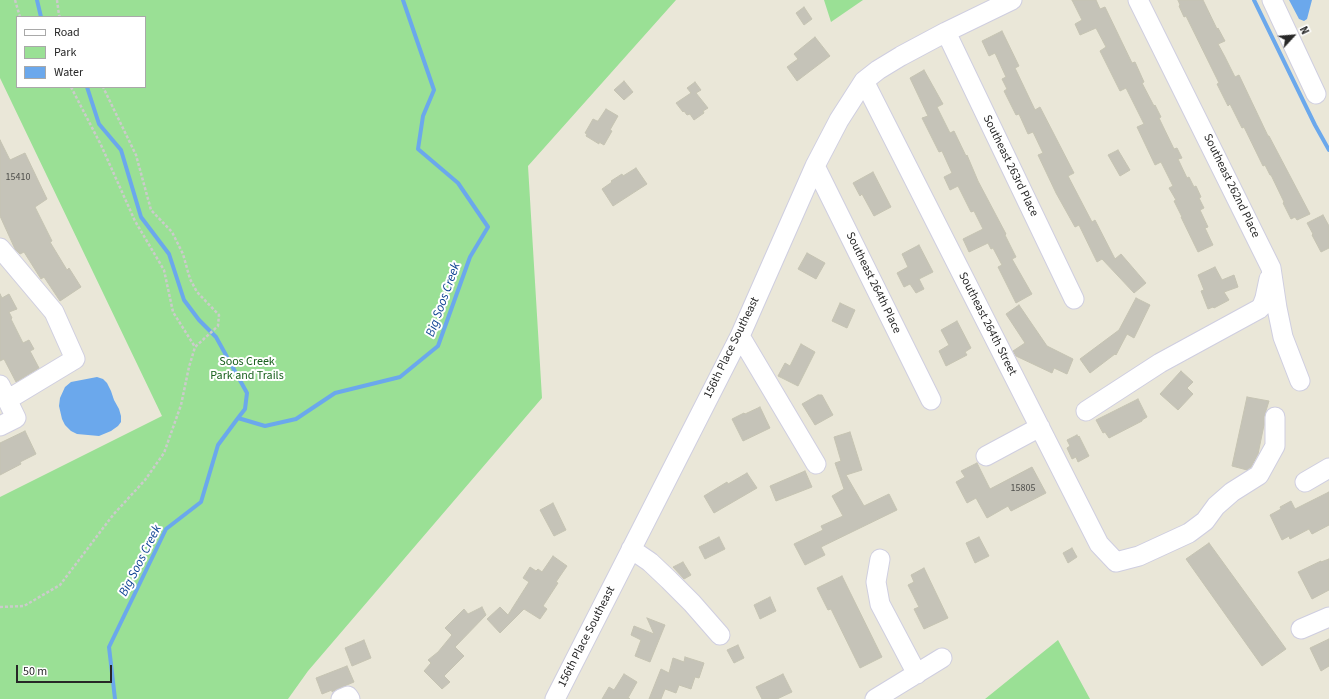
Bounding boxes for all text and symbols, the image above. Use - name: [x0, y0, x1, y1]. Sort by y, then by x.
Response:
- legend: [16, 16, 146, 88]
- north arrow: [1273, 16, 1313, 56]
- text: Road: [54, 24, 80, 41]
- text: N: [1296, 24, 1313, 37]
- text: Park: [54, 44, 76, 61]
- text: Water: [54, 64, 83, 81]
- street label: Southeast 263rd Place: [979, 113, 1041, 219]
- street label: Southeast 262nd Place: [1200, 132, 1262, 240]
- house number: 15410: [6, 172, 30, 184]
- street label: Southeast 264th Place: [842, 230, 904, 336]
- water label: Big Soos Creek: [423, 261, 465, 339]
- street label: Southeast 264th Street: [955, 270, 1019, 378]
- street label: 156th Place Southeast: [701, 295, 763, 401]
- park label: Soos Creek Park and Trails: [210, 355, 284, 383]
- house number: 15805: [1011, 483, 1035, 495]
- water label: Big Soos Creek: [116, 523, 166, 599]
- street label: 156th Place Southeast: [555, 584, 619, 690]
- scale bar: [18, 657, 114, 683]
- text: 50 m: [23, 663, 47, 680]

